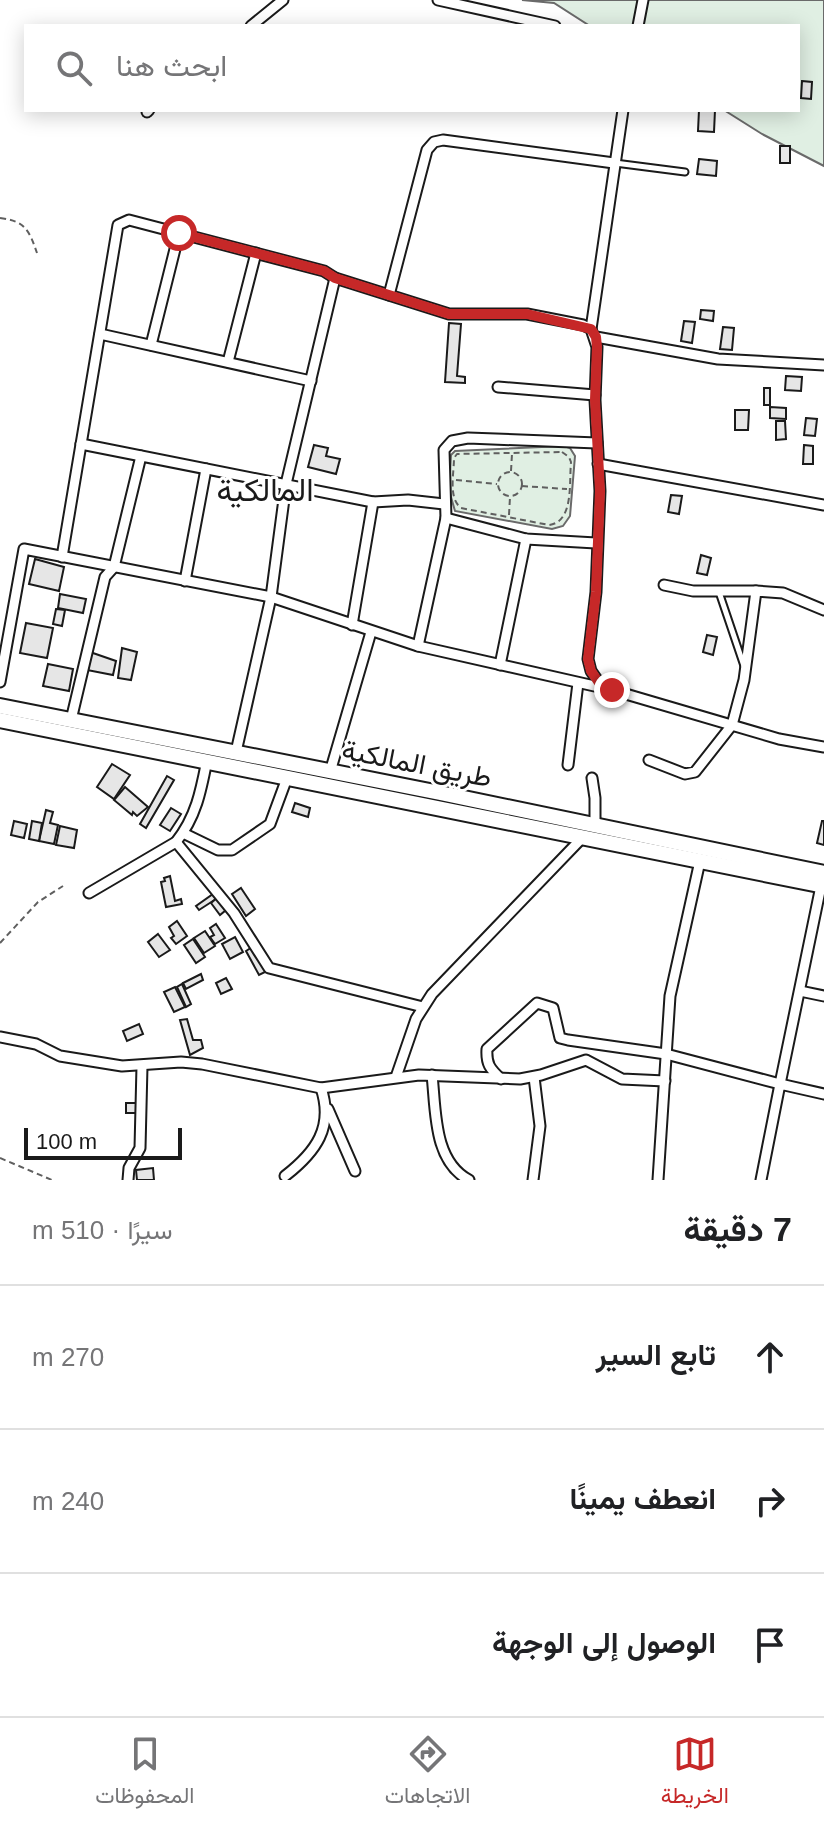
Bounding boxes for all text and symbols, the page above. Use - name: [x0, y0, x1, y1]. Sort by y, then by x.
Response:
- search box: [24, 24, 800, 112]
- icon: search: [52, 46, 96, 90]
- text: ابحث هنا: [116, 49, 227, 82]
- route start: [161, 215, 197, 251]
- district label: المالكية: [216, 472, 314, 508]
- route end: [594, 672, 630, 708]
- street label: طريق المالكية: [339, 734, 495, 795]
- scale bar: [24, 1124, 182, 1160]
- text: 100 m: [36, 1129, 97, 1154]
- text: 7 دقيقة: [683, 1210, 792, 1248]
- text: سيرًا · 510 m: [32, 1215, 173, 1245]
- icon: ahead: [748, 1335, 792, 1379]
- text: تابع السير: [596, 1338, 716, 1371]
- text: 270 m: [32, 1342, 104, 1372]
- icon: right: [748, 1479, 792, 1523]
- text: انعطف يمينًا: [569, 1482, 716, 1515]
- text: 240 m: [32, 1486, 104, 1516]
- icon: arrive: [748, 1623, 792, 1667]
- text: الوصول إلى الوجهة: [492, 1626, 716, 1659]
- tab: المحفوظات: [95, 1732, 194, 1815]
- tab: الاتجاهات: [385, 1732, 470, 1815]
- tab: الخريطة: [661, 1732, 729, 1815]

